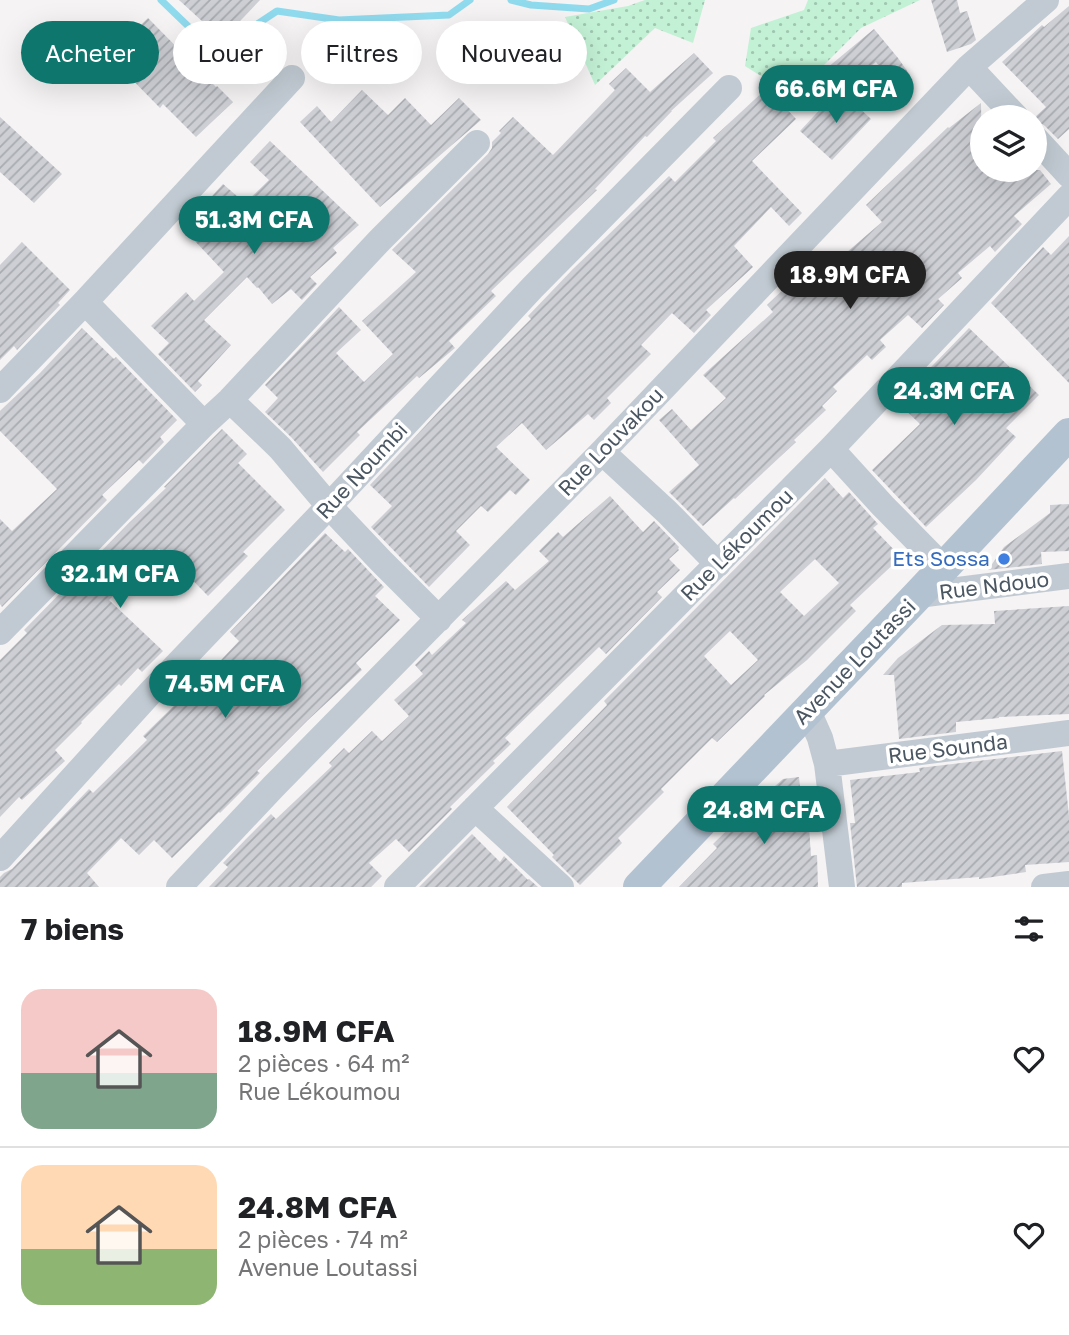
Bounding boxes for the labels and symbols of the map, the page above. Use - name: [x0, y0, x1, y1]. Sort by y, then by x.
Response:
- pin: 66.6M CFA: [756, 66, 916, 125]
- pin: 51.3M CFA: [174, 196, 334, 256]
- pin: 18.9M CFA: [770, 252, 930, 311]
- pin: 24.3M CFA: [874, 368, 1034, 427]
- street label: Rue Louvakou: [552, 382, 669, 501]
- street label: Rue Noumbi: [310, 417, 413, 524]
- street label: Rue Lékoumou: [675, 483, 798, 606]
- place label: Ets Sossa: [892, 545, 990, 571]
- pin: 32.1M CFA: [40, 550, 200, 610]
- marker: Ets Sossa: [996, 551, 1012, 567]
- street label: Rue Ndouo: [937, 565, 1050, 605]
- street label: Avenue Loutassi: [788, 593, 921, 730]
- pin: 74.5M CFA: [145, 660, 305, 720]
- street label: Rue Sounda: [887, 728, 1009, 768]
- pin: 24.8M CFA: [684, 786, 844, 846]

